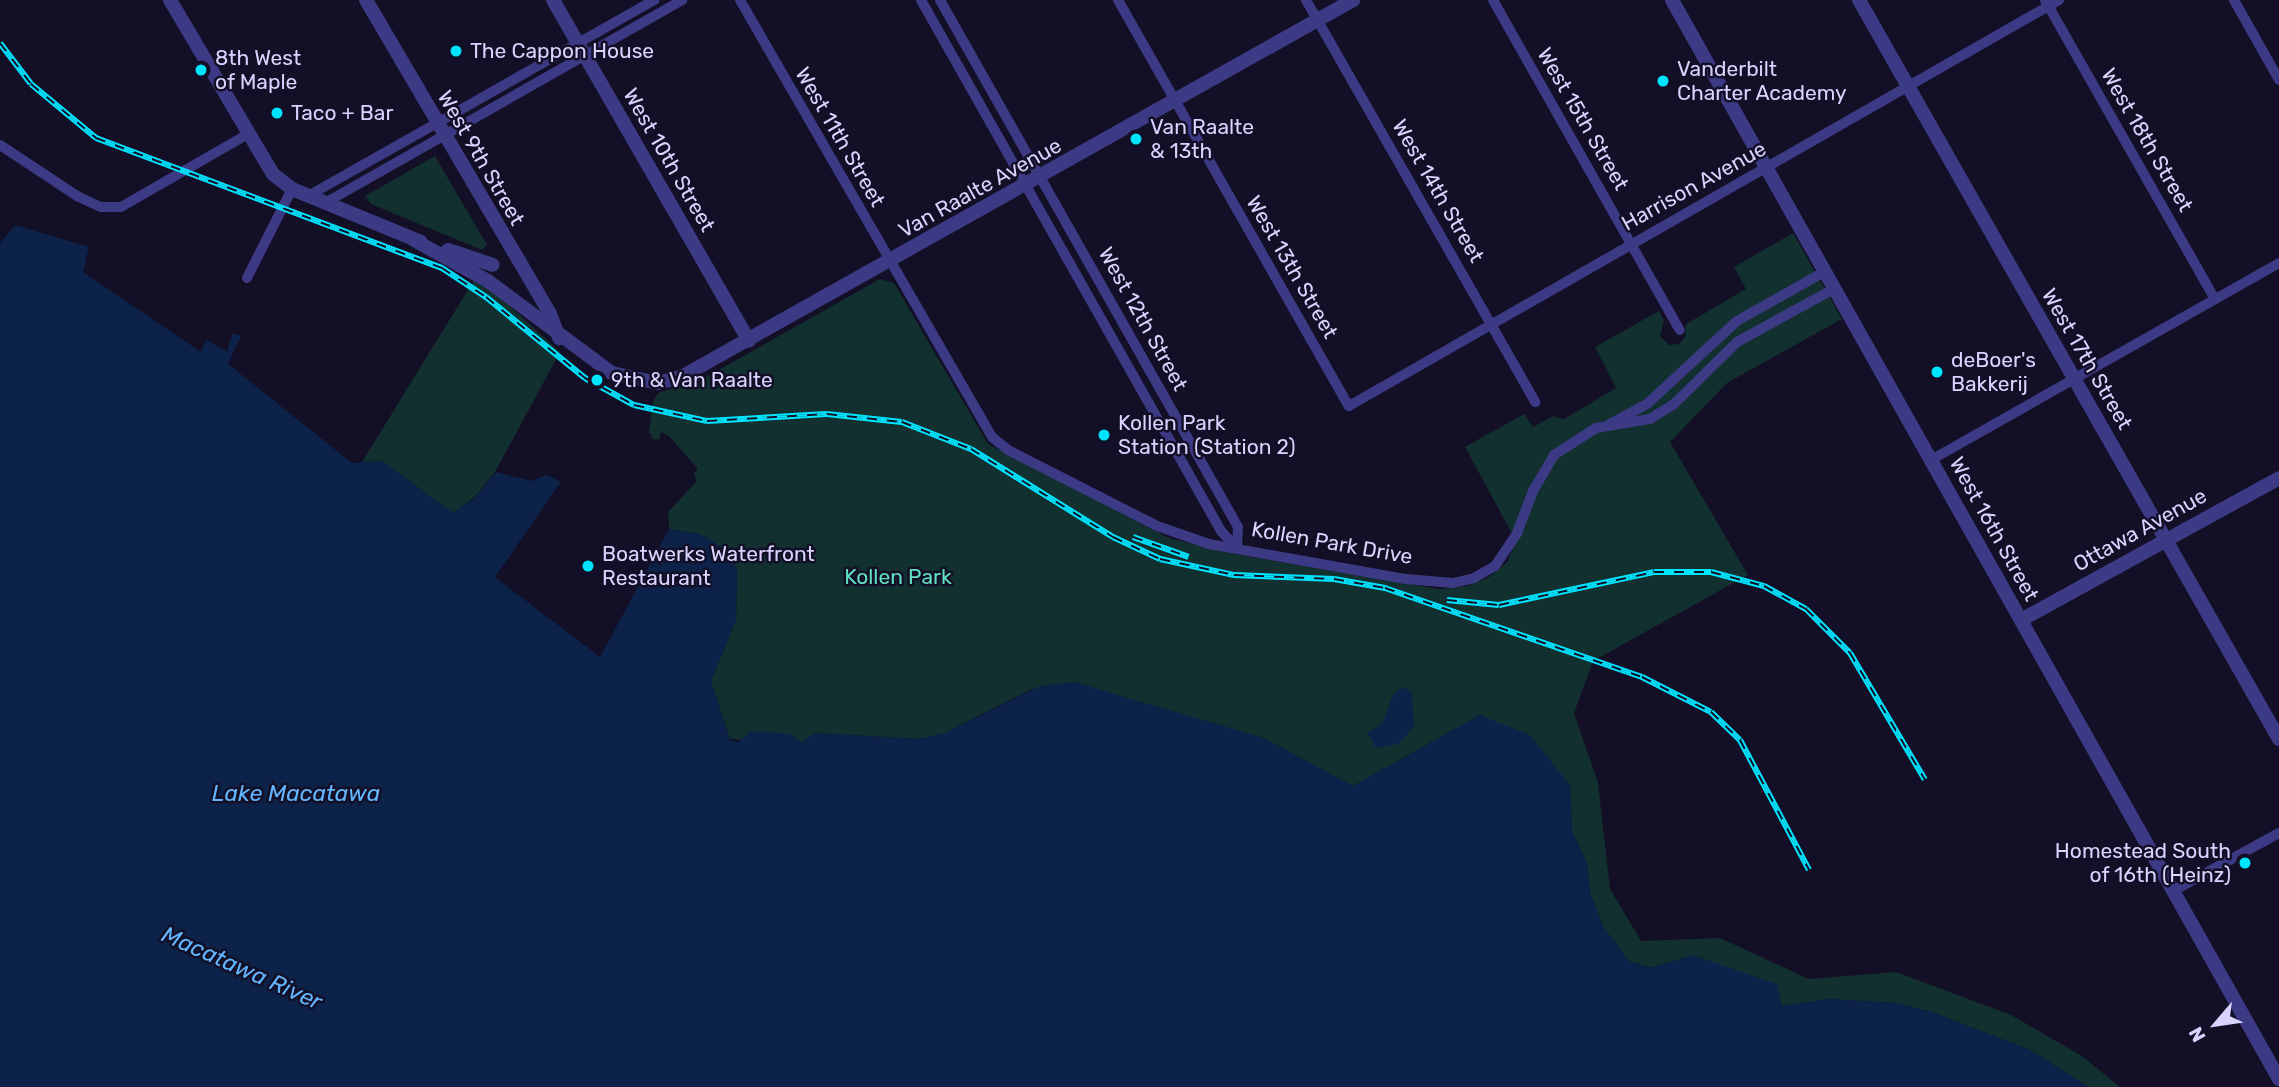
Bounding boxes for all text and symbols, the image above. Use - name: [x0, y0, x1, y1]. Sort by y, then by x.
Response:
- place label: The Cappon House: [470, 38, 654, 64]
- marker: The Cappon House: [448, 43, 464, 59]
- street label: West 15th Street: [1532, 43, 1634, 195]
- place label: 8th West of Maple: [215, 45, 302, 95]
- place label: Vanderbilt Charter Academy: [1677, 56, 1848, 106]
- marker: 8th West of Maple: [193, 62, 209, 78]
- street label: West 11th Street: [790, 63, 890, 211]
- street label: West 18th Street: [2096, 64, 2198, 216]
- marker: Vanderbilt Charter Academy: [1655, 73, 1671, 89]
- street label: West 10th Street: [618, 84, 720, 236]
- street label: West 9th Street: [432, 86, 530, 230]
- place label: Taco + Bar: [291, 100, 393, 126]
- marker: Taco + Bar: [269, 105, 285, 121]
- place label: Van Raalte & 13th: [1150, 114, 1254, 164]
- street label: West 14th Street: [1387, 115, 1489, 267]
- marker: Van Raalte & 13th: [1128, 131, 1144, 147]
- street label: Van Raalte Avenue: [894, 133, 1066, 243]
- street label: Harrison Avenue: [1617, 136, 1771, 236]
- street label: West 13th Street: [1241, 191, 1343, 343]
- street label: West 12th Street: [1093, 243, 1193, 395]
- street label: West 17th Street: [2036, 284, 2138, 434]
- place label: deBoer's Bakkerij: [1951, 347, 2036, 397]
- marker: deBoer's Bakkerij: [1929, 364, 1945, 380]
- place label: 9th & Van Raalte: [611, 367, 773, 393]
- marker: 9th & Van Raalte: [589, 372, 605, 388]
- place label: Kollen Park Station (Station 2): [1118, 410, 1296, 460]
- marker: Kollen Park Station (Station 2): [1096, 427, 1112, 443]
- street label: West 16th Street: [1944, 453, 2044, 605]
- street label: Ottawa Avenue: [2069, 483, 2211, 577]
- street label: Kollen Park Drive: [1249, 516, 1415, 570]
- place label: Boatwerks Waterfront Restaurant: [602, 541, 815, 591]
- marker: Boatwerks Waterfront Restaurant: [580, 558, 596, 574]
- park label: Kollen Park: [844, 564, 952, 590]
- water label: Lake Macatawa: [212, 779, 380, 807]
- place label: Homestead South of 16th (Heinz): [2055, 838, 2231, 888]
- marker: Homestead South of 16th (Heinz): [2237, 855, 2253, 871]
- water label: Macatawa River: [158, 920, 326, 1016]
- north arrow: [2181, 989, 2251, 1059]
- text: N: [2184, 1023, 2211, 1046]

